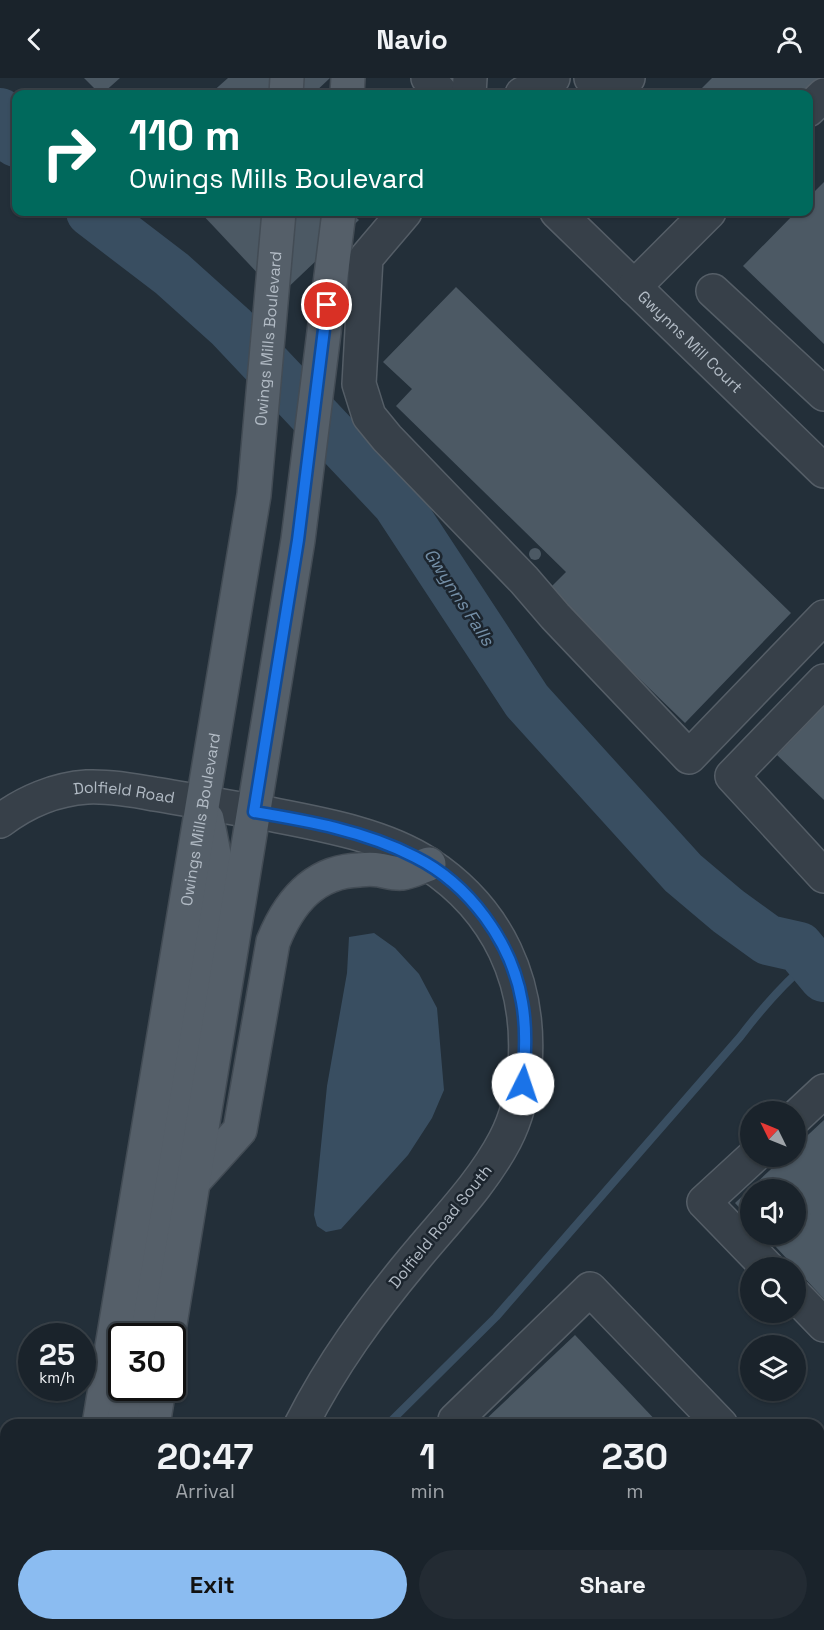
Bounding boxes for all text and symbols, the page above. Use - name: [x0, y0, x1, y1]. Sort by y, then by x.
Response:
- text: Navio: [376, 22, 448, 57]
- icon: back: [18, 23, 51, 56]
- icon: person: [773, 23, 806, 56]
- text: 110 m: [129, 109, 241, 162]
- icon: right: [30, 114, 108, 192]
- text: Owings Mills Boulevard: [129, 161, 425, 196]
- street label: Owings Mills Boulevard: [250, 250, 287, 427]
- pin: [301, 279, 352, 330]
- street label: Gwynns Mill Court: [633, 286, 747, 398]
- icon: arrive: [310, 288, 343, 321]
- water label: Gwynns Falls: [419, 544, 500, 650]
- street label: Owings Mills Boulevard: [176, 731, 225, 908]
- street label: Dolfield Road: [72, 777, 176, 808]
- position arrow: [491, 1052, 555, 1116]
- north arrow: [740, 1101, 806, 1167]
- map controls: [740, 1101, 806, 1401]
- street label: Dolfield Road South: [384, 1160, 497, 1292]
- button: sound: [740, 1179, 806, 1245]
- button: search: [740, 1257, 806, 1323]
- speed limit sign: 30: [108, 1323, 186, 1401]
- text: 25: [39, 1335, 75, 1374]
- button: layers: [740, 1335, 806, 1401]
- text: km/h: [39, 1368, 75, 1387]
- text: 20:47: [157, 1434, 254, 1480]
- text: 1: [419, 1434, 436, 1480]
- text: 230: [602, 1434, 668, 1480]
- text: Arrival: [175, 1478, 235, 1504]
- text: min: [410, 1478, 445, 1504]
- text: m: [626, 1478, 643, 1504]
- button: Exit: [18, 1550, 407, 1619]
- button: Share: [419, 1550, 807, 1619]

